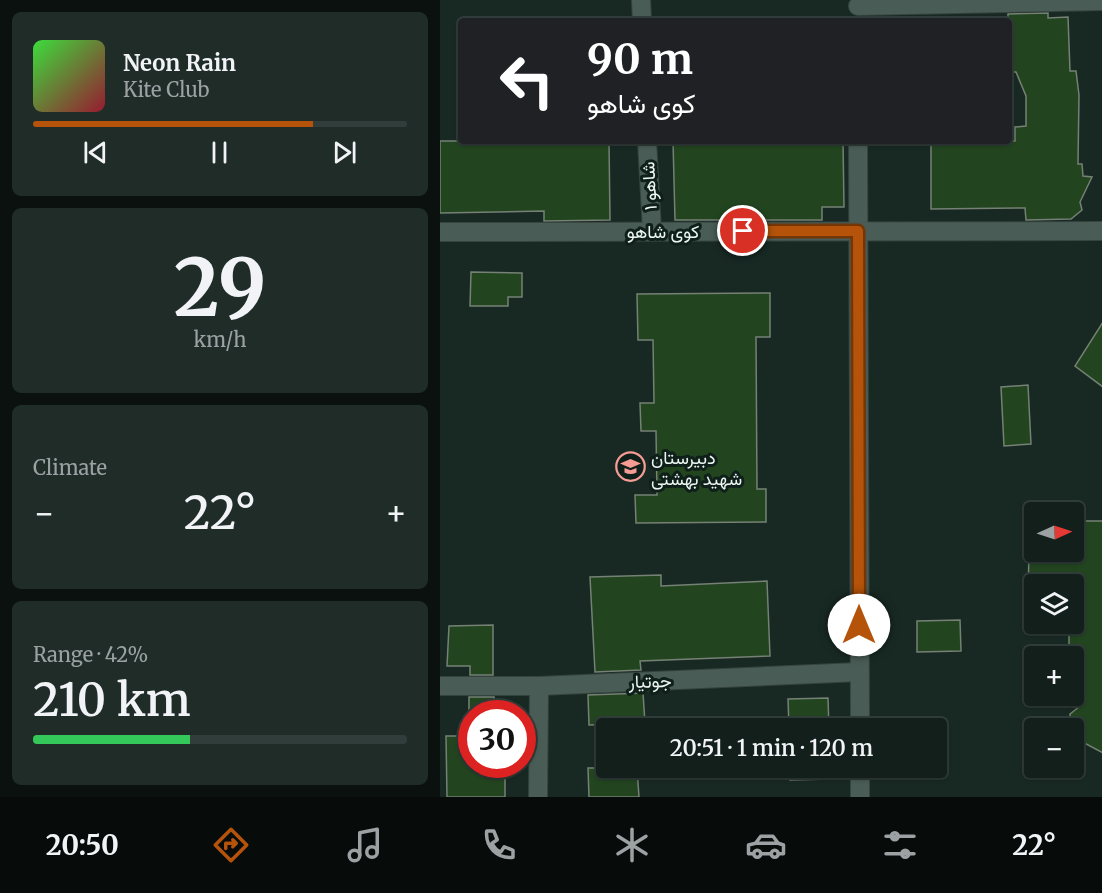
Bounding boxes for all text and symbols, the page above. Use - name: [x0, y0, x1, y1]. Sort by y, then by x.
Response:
- text: 90 m: [587, 33, 693, 85]
- icon: left: [488, 42, 566, 120]
- text: Neon Rain: [123, 49, 236, 77]
- text: Kite Club: [123, 77, 209, 102]
- text: کوی شاهو: [587, 86, 696, 120]
- icon: previous: [79, 136, 112, 169]
- icon: pause: [203, 136, 236, 169]
- icon: next: [328, 136, 361, 169]
- street label: شاهو ۱: [636, 161, 662, 211]
- pin: [717, 205, 768, 256]
- icon: arrive: [726, 214, 759, 247]
- street label: کوی شاهو: [627, 220, 699, 243]
- text: 29: [174, 239, 266, 337]
- text: km/h: [194, 327, 246, 352]
- place label: دبیرستان شهید بهشتی: [651, 446, 742, 490]
- school or university icon: دبیرستان شهید بهشتی: [614, 451, 646, 483]
- text: Climate: [33, 455, 107, 480]
- text: 22°: [184, 485, 256, 541]
- text: −: [33, 493, 55, 534]
- text: +: [385, 493, 407, 534]
- north arrow: [1024, 502, 1084, 562]
- map controls: [1024, 502, 1084, 778]
- button: layers: [1024, 574, 1084, 634]
- position arrow: [827, 593, 891, 657]
- text: Range · 42%: [33, 642, 148, 667]
- button: +: [1024, 646, 1084, 706]
- street label: جوتیار: [627, 669, 672, 693]
- text: 210 km: [33, 672, 191, 728]
- speed limit sign: 30: [458, 700, 536, 778]
- button: −: [1024, 718, 1084, 778]
- text: 20:51 · 1 min · 120 m: [670, 734, 873, 762]
- icon: directions: [210, 824, 252, 866]
- icon: music: [344, 824, 386, 866]
- icon: phone: [478, 824, 520, 866]
- icon: climate: [611, 824, 653, 866]
- icon: car: [745, 824, 787, 866]
- icon: filters: [879, 824, 921, 866]
- text: 20:50: [46, 828, 119, 862]
- text: 22°: [1012, 828, 1056, 862]

